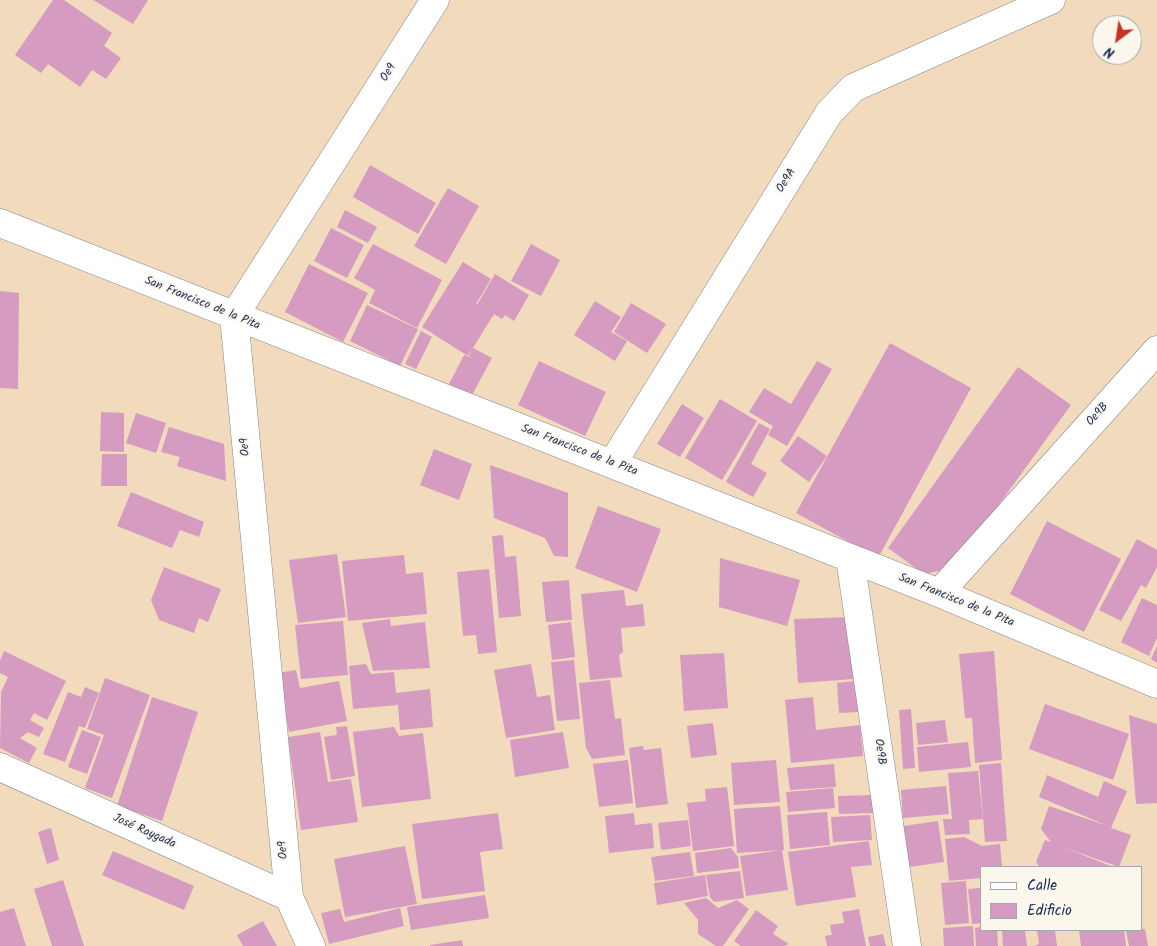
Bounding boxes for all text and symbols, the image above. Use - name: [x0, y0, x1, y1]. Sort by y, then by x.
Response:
- north arrow: [1092, 15, 1142, 65]
- text: N: [1100, 40, 1119, 64]
- street label: Oe9: [378, 61, 400, 85]
- street label: Oe9A: [774, 166, 800, 196]
- street label: San Francisco de la Pita: [142, 274, 262, 334]
- street label: Oe9B: [1084, 400, 1112, 430]
- street label: San Francisco de la Pita: [519, 422, 639, 480]
- street label: Oe9: [238, 437, 254, 457]
- street label: San Francisco de la Pita: [896, 571, 1016, 631]
- street label: Oe9B: [870, 738, 888, 766]
- street label: José Raygada: [110, 812, 178, 852]
- street label: Oe9: [276, 840, 292, 860]
- legend: [980, 866, 1142, 931]
- text: Calle: [1027, 874, 1057, 898]
- text: Edificio: [1027, 899, 1072, 923]

